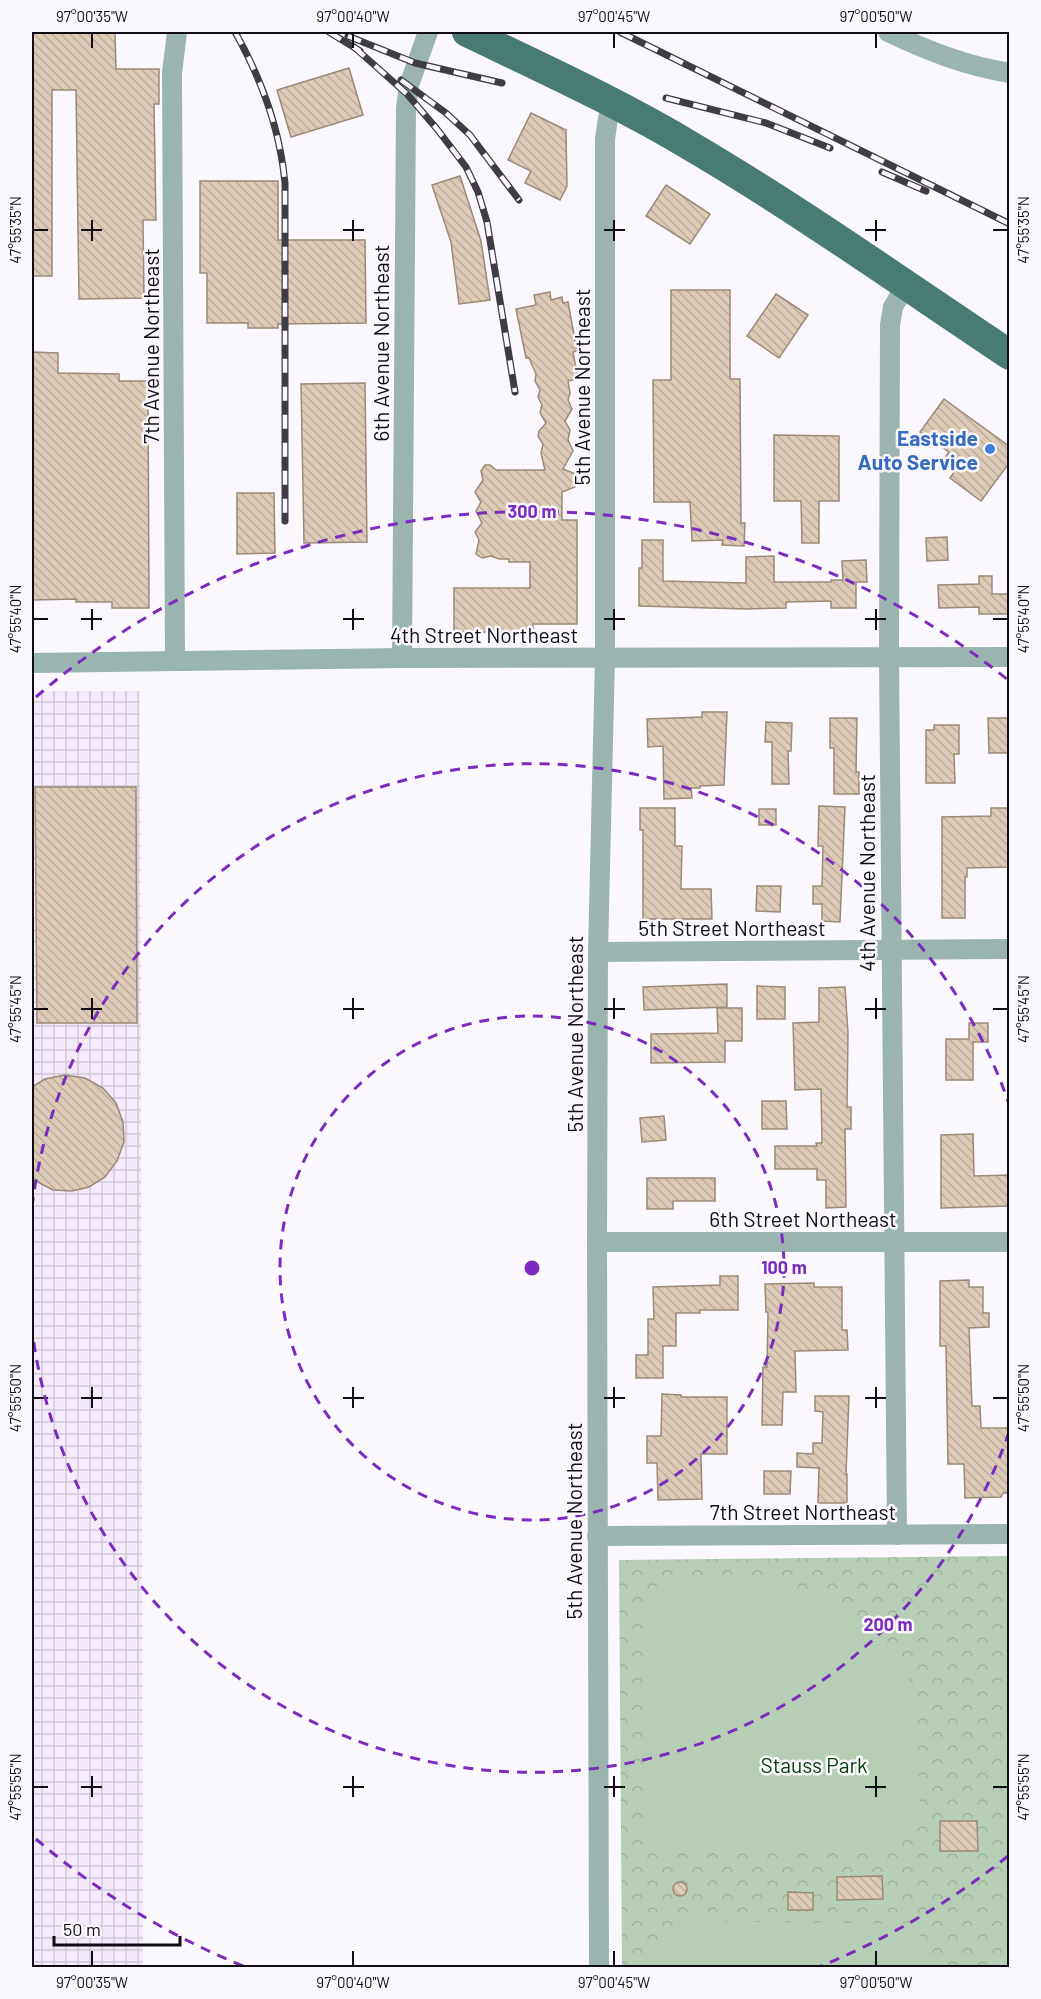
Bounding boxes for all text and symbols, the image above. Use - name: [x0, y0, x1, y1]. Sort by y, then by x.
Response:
- text: 97°00'35"W: [56, 7, 128, 25]
- text: 97°00'40"W: [316, 7, 390, 25]
- text: 97°00'45"W: [578, 7, 650, 25]
- text: 97°00'50"W: [840, 7, 912, 25]
- text: 47°55'35"N: [6, 196, 24, 264]
- text: 47°55'35"N: [1014, 196, 1032, 264]
- street label: 6th Avenue Northeast: [368, 245, 393, 441]
- street label: 7th Avenue Northeast: [138, 248, 163, 444]
- street label: 5th Avenue Northeast: [569, 289, 594, 485]
- place label: Eastside Auto Service: [858, 425, 978, 474]
- marker: Eastside Auto Service: [983, 442, 997, 456]
- text: 300 m: [508, 500, 556, 522]
- text: 47°55'40"N: [6, 585, 24, 653]
- text: 47°55'40"N: [1014, 585, 1032, 653]
- street label: 4th Street Northeast: [390, 622, 578, 647]
- street label: 4th Avenue Northeast: [854, 774, 879, 972]
- street label: 5th Street Northeast: [638, 915, 826, 940]
- street label: 5th Avenue Northeast: [562, 936, 587, 1132]
- text: 47°55'45"N: [6, 975, 24, 1043]
- text: 47°55'45"N: [1014, 975, 1032, 1043]
- street label: 6th Street Northeast: [709, 1206, 897, 1231]
- text: 100 m: [761, 1256, 807, 1278]
- centre of rings: [522, 1258, 542, 1278]
- text: 47°55'50"N: [6, 1364, 24, 1432]
- text: 47°55'50"N: [1014, 1364, 1032, 1432]
- street label: 5th Avenue Northeast: [561, 1423, 586, 1619]
- street label: 7th Street Northeast: [710, 1499, 896, 1524]
- text: 200 m: [863, 1613, 913, 1635]
- park label: Stauss Park: [760, 1752, 868, 1777]
- text: 47°55'55"N: [6, 1753, 24, 1821]
- text: 47°55'55"N: [1014, 1753, 1032, 1821]
- scale bar: [54, 1909, 180, 1947]
- text: 50 m: [63, 1918, 101, 1940]
- text: 97°00'35"W: [56, 1973, 128, 1991]
- text: 97°00'40"W: [316, 1973, 390, 1991]
- text: 97°00'45"W: [578, 1973, 650, 1991]
- text: 97°00'50"W: [840, 1973, 912, 1991]

